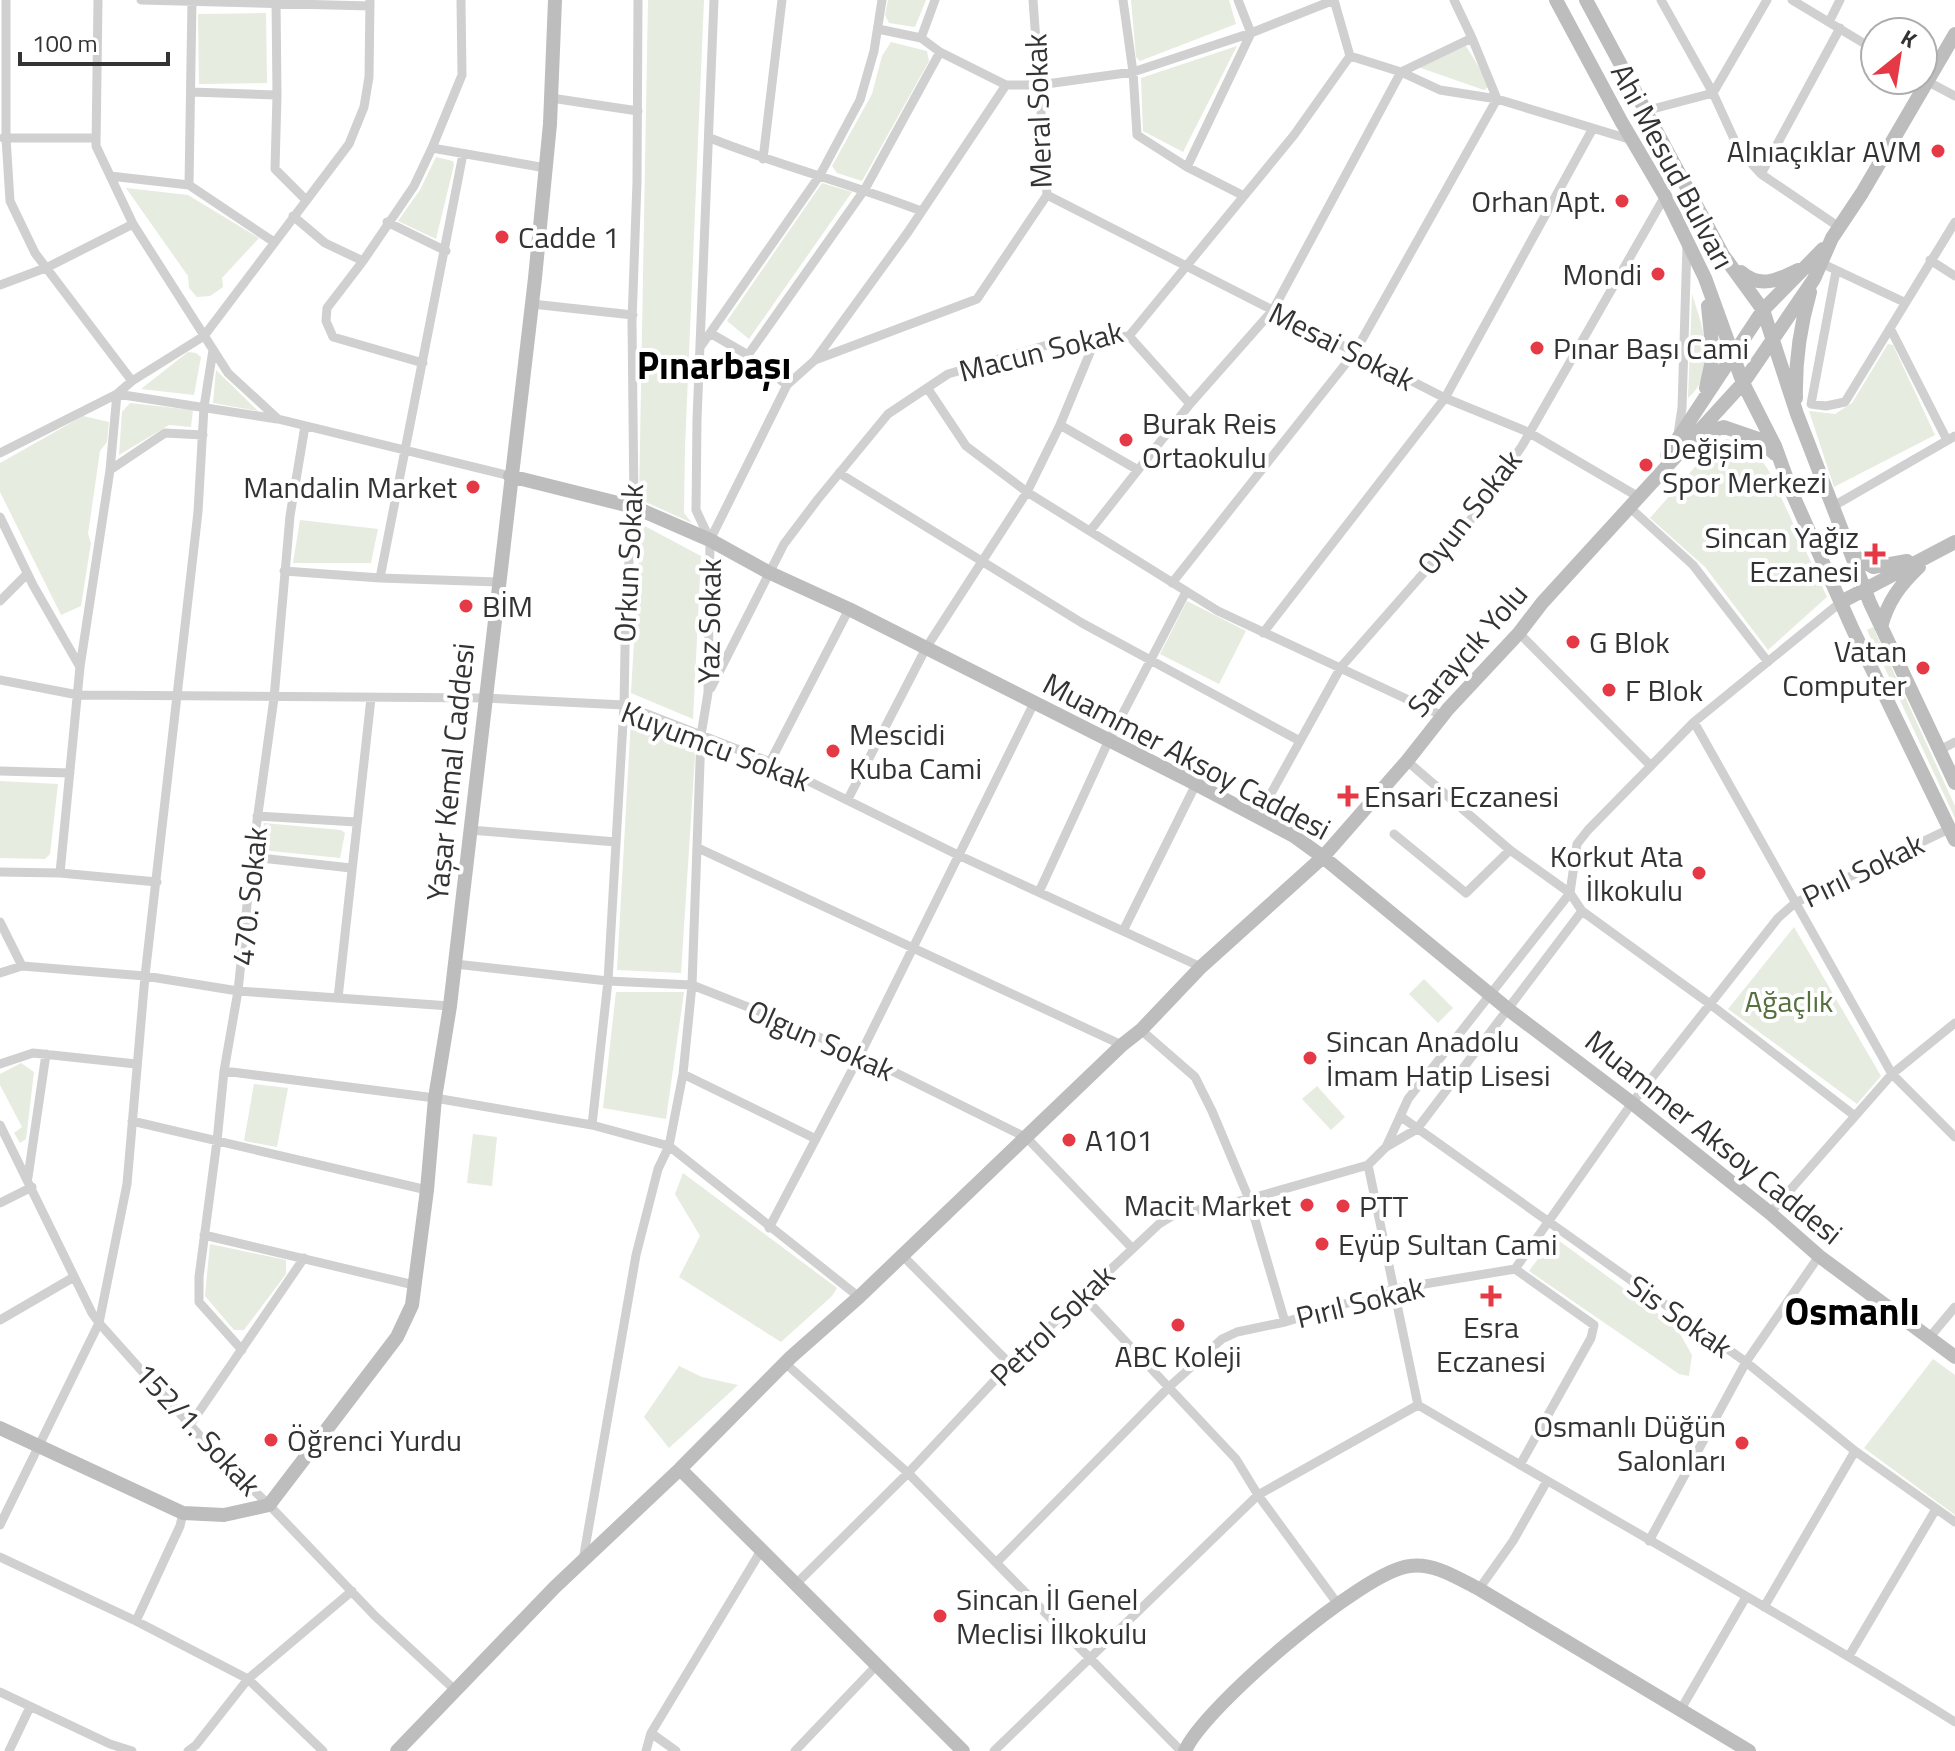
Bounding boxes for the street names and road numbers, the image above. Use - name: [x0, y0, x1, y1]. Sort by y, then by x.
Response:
- street label: Meral Sokak: [1012, 33, 1064, 189]
- street label: Ahi Mesud Bulvarı: [1599, 55, 1747, 277]
- street label: Mesai Sokak: [1261, 290, 1423, 402]
- street label: Macun Sokak: [954, 308, 1128, 394]
- street label: Oyun Sokak: [1405, 439, 1533, 585]
- street label: Orkun Sokak: [601, 482, 655, 644]
- street label: Yaz Sokak: [685, 558, 733, 684]
- street label: Saraycık Yolu: [1396, 573, 1538, 727]
- street label: Yaşar Kemal Caddesi: [414, 641, 486, 903]
- street label: Muammer Aksoy Caddesi: [1035, 661, 1339, 851]
- street label: Kuyumcu Sokak: [615, 689, 817, 803]
- street label: Pırıl Sokak: [1794, 821, 1932, 919]
- street label: 470. Sokak: [219, 824, 279, 968]
- street label: Olgun Sokak: [740, 987, 902, 1093]
- street label: Muammer Aksoy Caddesi: [1575, 1018, 1853, 1256]
- street label: Petrol Sokak: [979, 1253, 1125, 1397]
- street label: Sis Sokak: [1618, 1263, 1742, 1369]
- street label: Pırıl Sokak: [1291, 1264, 1429, 1340]
- street label: 152/1. Sokak: [124, 1352, 272, 1506]

